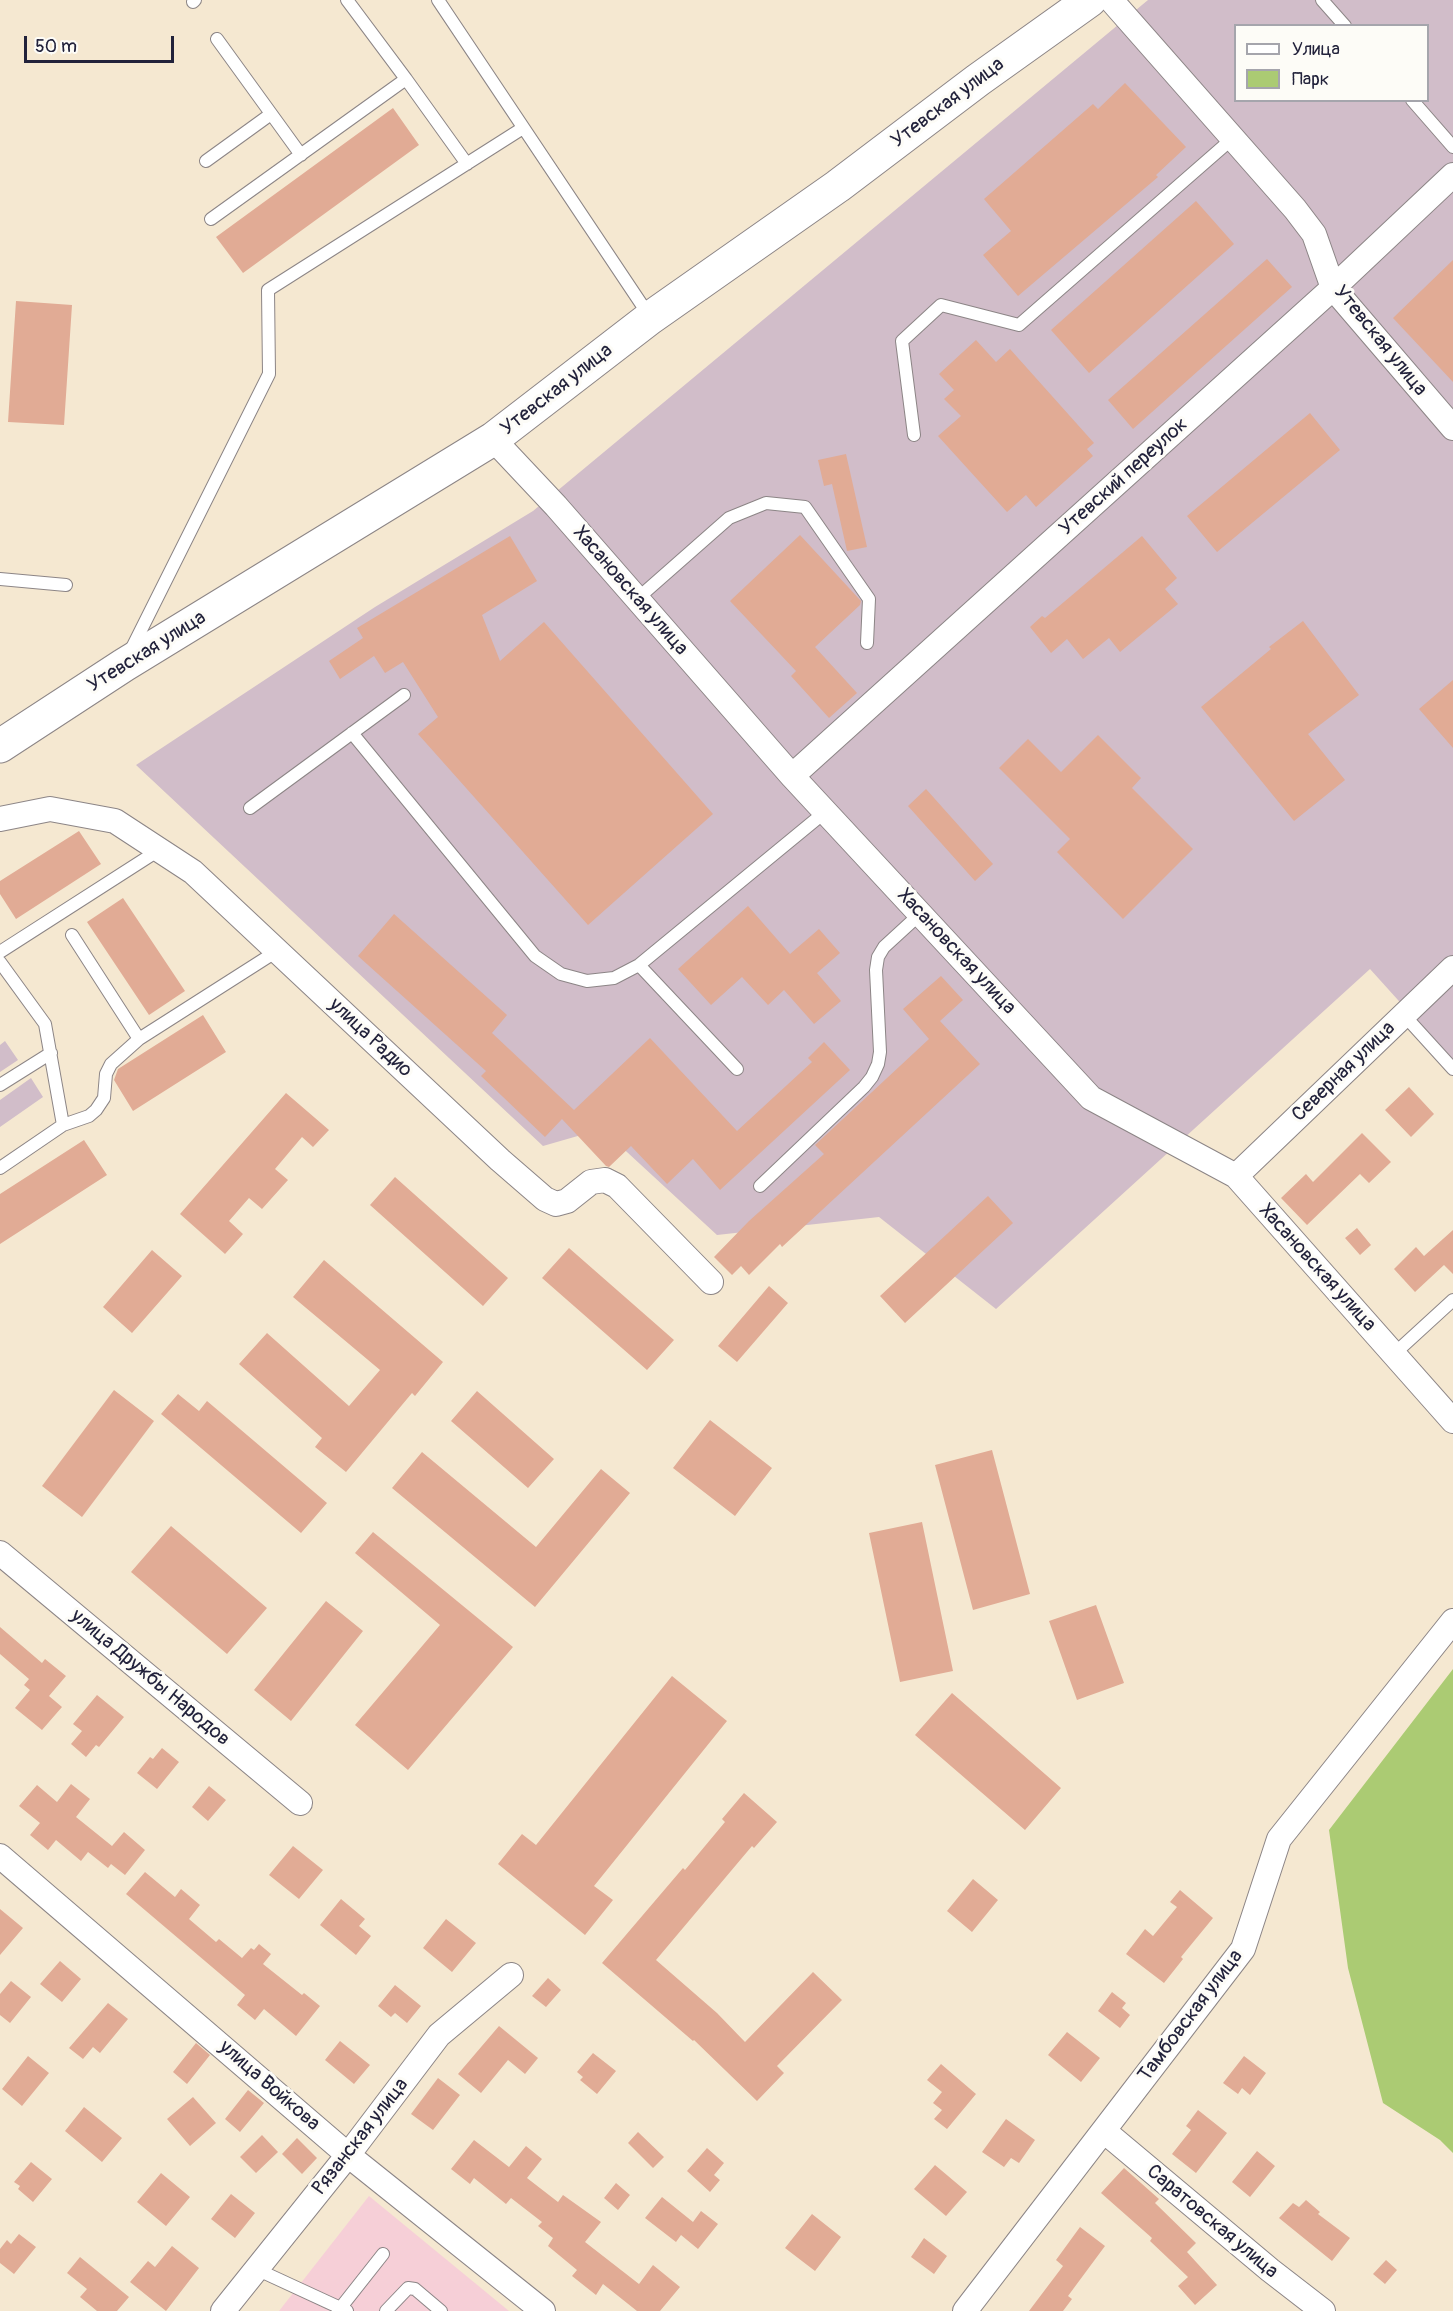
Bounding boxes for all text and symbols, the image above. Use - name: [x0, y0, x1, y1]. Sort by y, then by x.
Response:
- scale bar: [27, 24, 177, 62]
- legend: [1234, 24, 1429, 102]
- text: 50 m: [35, 35, 77, 58]
- text: Улица: [1292, 38, 1340, 61]
- street label: Утевская улица: [887, 53, 1009, 153]
- text: Парк: [1292, 68, 1329, 91]
- street label: Утевская улица: [1328, 281, 1432, 401]
- street label: Утевская улица: [496, 339, 618, 441]
- street label: Утевский переулок: [1055, 413, 1193, 541]
- street label: Хасановская улица: [567, 521, 693, 661]
- street label: Утевская улица: [83, 606, 211, 698]
- street label: Хасановская улица: [892, 884, 1020, 1020]
- street label: улица Радио: [323, 993, 417, 1083]
- street label: Северная улица: [1287, 1017, 1401, 1127]
- street label: Хасановская улица: [1253, 1199, 1381, 1337]
- street label: улица Дружбы Народов: [66, 1604, 234, 1752]
- street label: Тамбовская улица: [1134, 1945, 1248, 2087]
- street label: улица Войкова: [214, 2036, 324, 2136]
- street label: Рязанская улица: [308, 2074, 414, 2200]
- street label: Саратовская улица: [1141, 2160, 1283, 2284]

